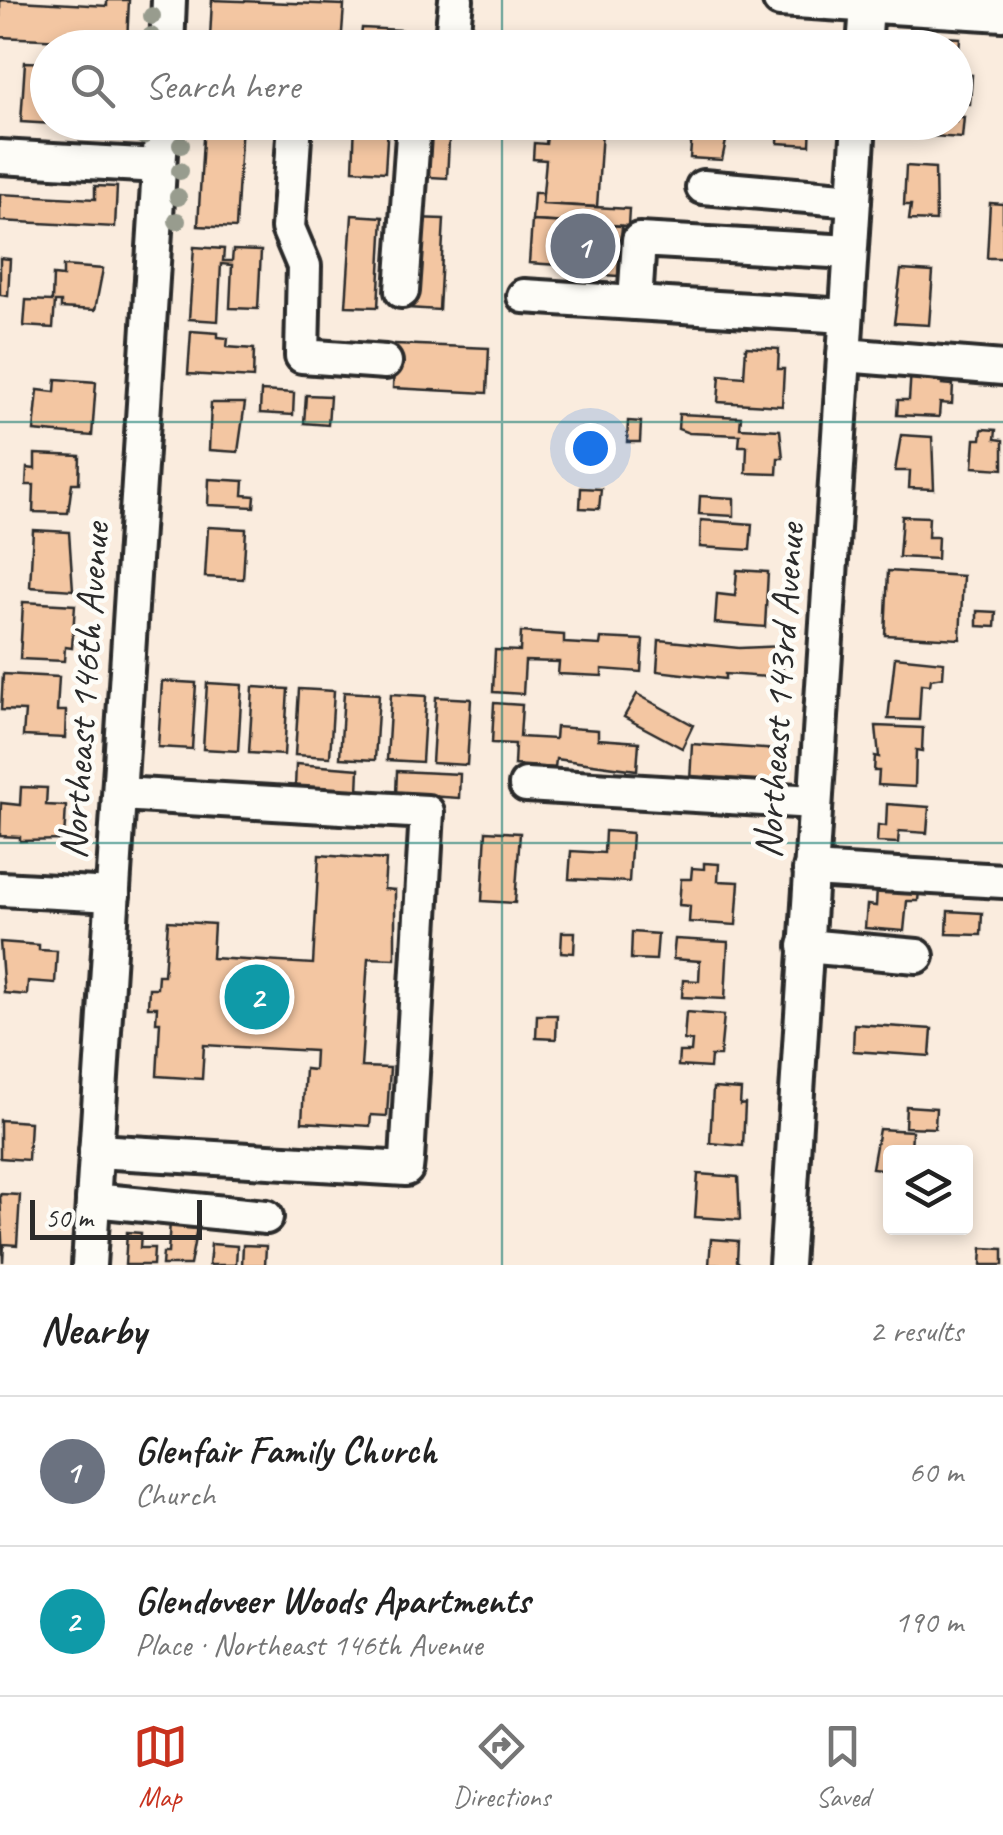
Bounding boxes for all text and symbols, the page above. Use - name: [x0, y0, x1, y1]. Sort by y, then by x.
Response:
- search box: [30, 30, 973, 140]
- icon: search: [65, 58, 120, 113]
- text: Search here: [145, 62, 300, 109]
- pin: 1: [550, 208, 616, 284]
- your location: [565, 423, 616, 474]
- street label: Northeast 146th Avenue: [47, 518, 121, 861]
- street label: Northeast 143rd Avenue: [742, 519, 816, 860]
- pin: 2: [224, 960, 290, 1034]
- map controls: [883, 1145, 973, 1235]
- button: layers: [883, 1145, 973, 1235]
- scale bar: [30, 1195, 202, 1240]
- text: 50 m: [45, 1200, 93, 1235]
- text: Nearby: [40, 1304, 146, 1357]
- text: 2 results: [869, 1310, 963, 1351]
- text: Glenfair Family Church: [135, 1427, 436, 1474]
- text: 1: [65, 1451, 80, 1492]
- text: 60 m: [909, 1451, 963, 1492]
- text: Church: [135, 1474, 215, 1515]
- text: Glendoveer Woods Apartments: [135, 1577, 530, 1624]
- text: 2: [65, 1601, 80, 1642]
- text: 190 m: [894, 1601, 963, 1642]
- text: Place · Northeast 146th Avenue: [135, 1624, 482, 1665]
- tab: Map: [133, 1719, 188, 1814]
- tab: Directions: [453, 1719, 550, 1814]
- tab: Saved: [815, 1719, 870, 1814]

